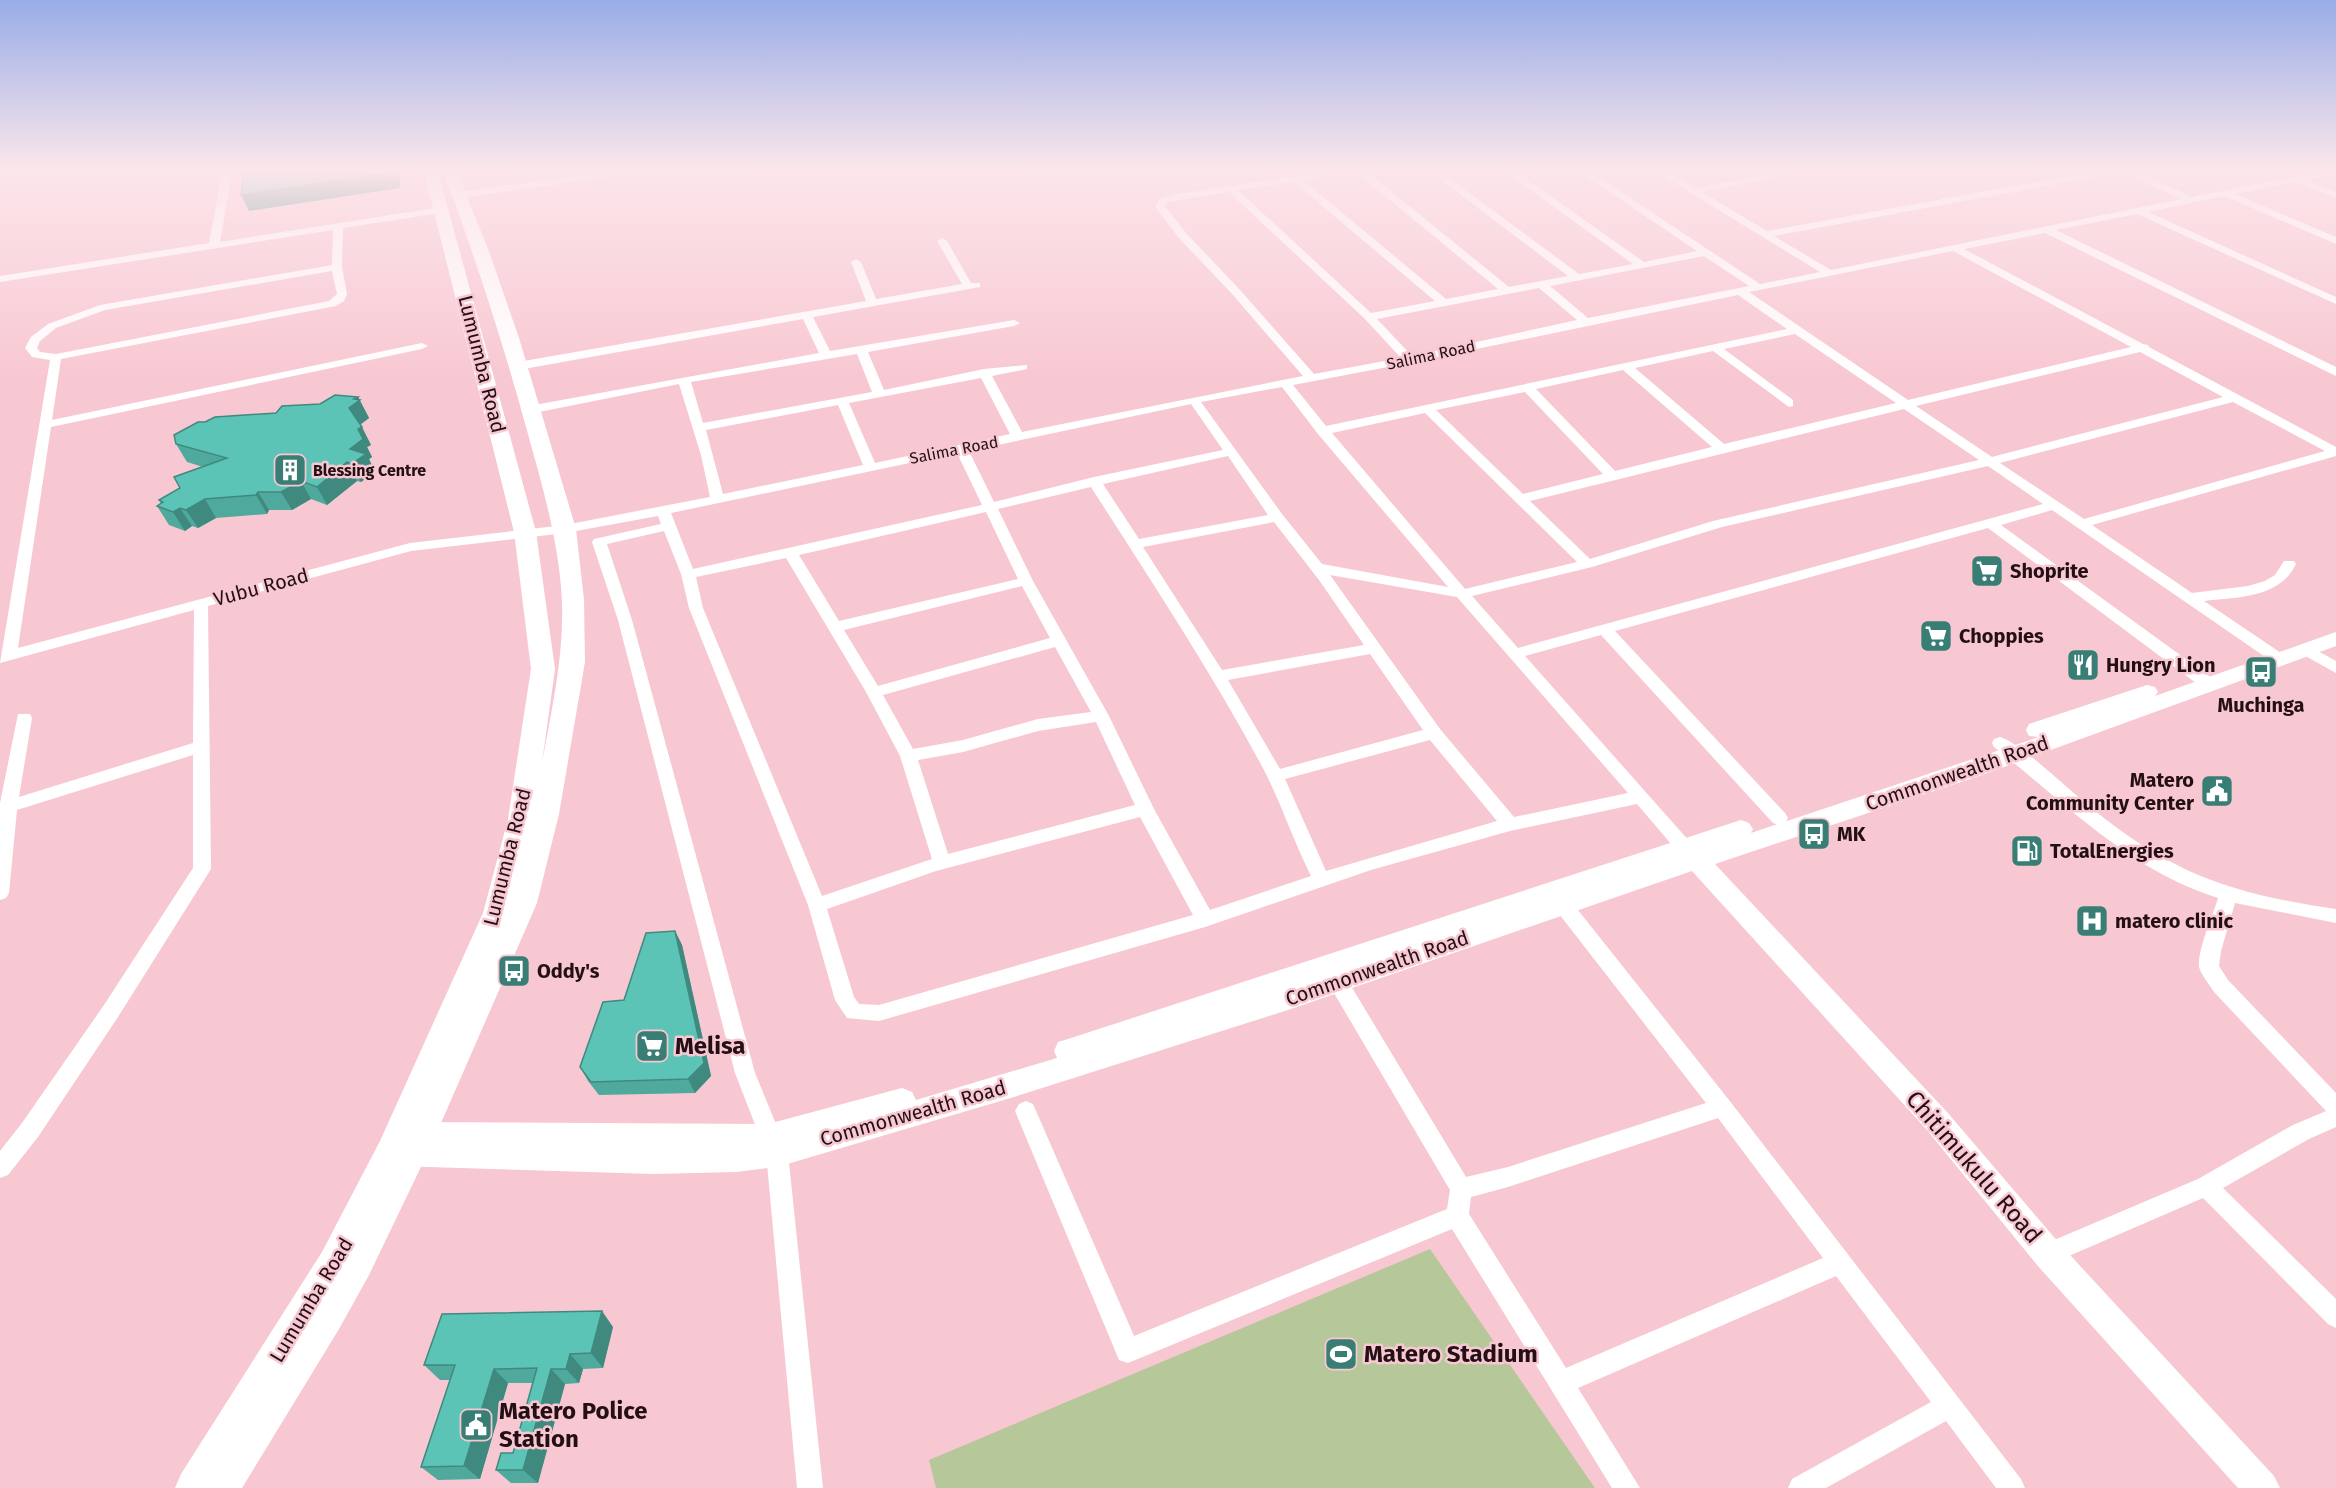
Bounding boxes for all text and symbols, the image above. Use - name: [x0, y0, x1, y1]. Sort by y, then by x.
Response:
- street label: Lumumba Road: [453, 293, 511, 435]
- street label: Salima Road: [1385, 336, 1477, 374]
- street label: Salima Road: [908, 432, 1000, 468]
- building icon: Blessing Centre: [272, 452, 308, 488]
- place label: Blessing Centre: [313, 461, 426, 480]
- supermarket icon: Shoprite: [1969, 553, 2005, 589]
- place label: Shoprite: [2010, 559, 2089, 583]
- street label: Vubu Road: [211, 563, 311, 611]
- supermarket icon: Choppies: [1918, 618, 1954, 654]
- place label: Choppies: [1959, 624, 2044, 648]
- restaurant icon: Hungry Lion: [2065, 647, 2101, 683]
- place label: Hungry Lion: [2106, 653, 2216, 677]
- bus stop icon: Muchinga: [2243, 654, 2279, 690]
- place label: Muchinga: [2218, 693, 2305, 717]
- street label: Commonwealth Road: [1862, 730, 2052, 816]
- place label: Matero Community Center: [2026, 768, 2195, 815]
- public building icon: Matero Community Center: [2199, 773, 2235, 809]
- street label: Lumumba Road: [478, 786, 536, 928]
- bus stop icon: MK: [1796, 816, 1832, 852]
- place label: MK: [1837, 822, 1866, 846]
- fuel station icon: TotalEnergies: [2009, 833, 2045, 869]
- place label: TotalEnergies: [2050, 839, 2174, 863]
- hospital icon: matero clinic: [2074, 903, 2110, 939]
- place label: matero clinic: [2115, 909, 2233, 933]
- street label: Commonwealth Road: [1282, 925, 1472, 1011]
- bus stop icon: Oddy's: [496, 953, 532, 989]
- place label: Oddy's: [537, 959, 600, 983]
- supermarket icon: Melisa: [634, 1028, 670, 1064]
- place label: Melisa: [675, 1032, 746, 1060]
- street label: Commonwealth Road: [817, 1075, 1009, 1151]
- street label: Chitimukulu Road: [1900, 1085, 2048, 1249]
- street label: Lumumba Road: [264, 1233, 358, 1367]
- sports icon: Matero Stadium: [1323, 1336, 1359, 1372]
- place label: Matero Stadium: [1364, 1340, 1538, 1368]
- place label: Matero Police Station: [499, 1397, 648, 1453]
- public building icon: Matero Police Station: [458, 1407, 494, 1443]

